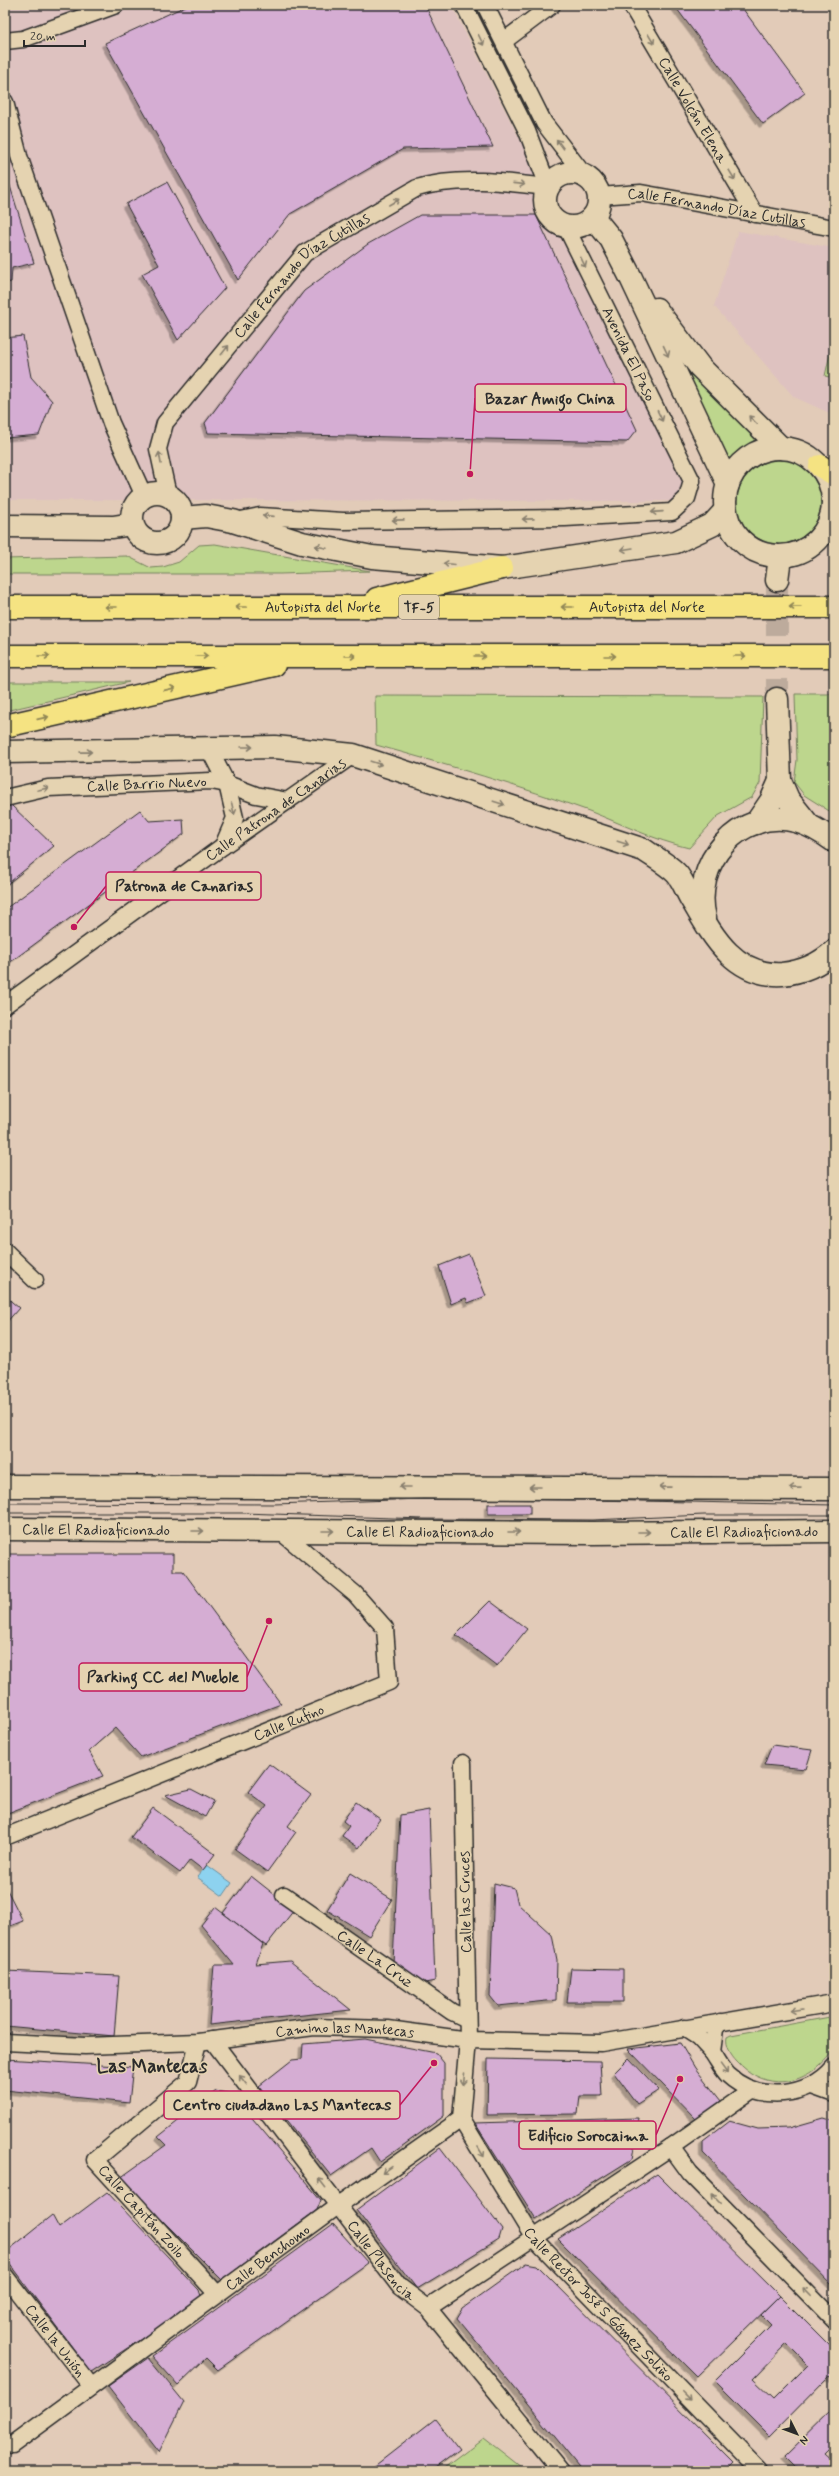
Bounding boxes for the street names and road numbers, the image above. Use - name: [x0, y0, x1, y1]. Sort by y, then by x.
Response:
- street label: Calle Volcán Elena: [653, 53, 732, 168]
- street label: Calle Fernando Díaz Cutillas: [627, 184, 807, 234]
- street label: Calle Fernando Díaz Cutillas: [230, 208, 374, 343]
- street label: Avenida El Paso: [597, 304, 660, 405]
- road number: TF-5: [399, 595, 439, 619]
- street label: Autopista del Norte: [265, 598, 381, 618]
- street label: Autopista del Norte: [589, 598, 705, 618]
- street label: Calle Patrona de Canarias: [202, 754, 351, 866]
- street label: Calle Barrio Nuevo: [86, 772, 207, 797]
- street label: Calle El Radioaficionado: [22, 1520, 170, 1541]
- street label: Calle El Radioaficionado: [346, 1522, 494, 1543]
- street label: Calle El Radioaficionado: [670, 1522, 818, 1543]
- street label: Calle Rufino: [251, 1700, 328, 1747]
- street label: Calle las Cruces: [455, 1851, 477, 1953]
- street label: Calle La Cruz: [332, 1926, 417, 1993]
- street label: Camino las Mantecas: [274, 2018, 416, 2044]
- street label: Calle Capitán Zoilo: [93, 2161, 189, 2263]
- street label: Calle Plasencia: [342, 2217, 420, 2306]
- street label: Calle Benchomo: [222, 2220, 315, 2296]
- street label: Calle Rector José S Gómez Soliño: [518, 2224, 677, 2386]
- street label: Calle la Unión: [20, 2300, 90, 2382]

